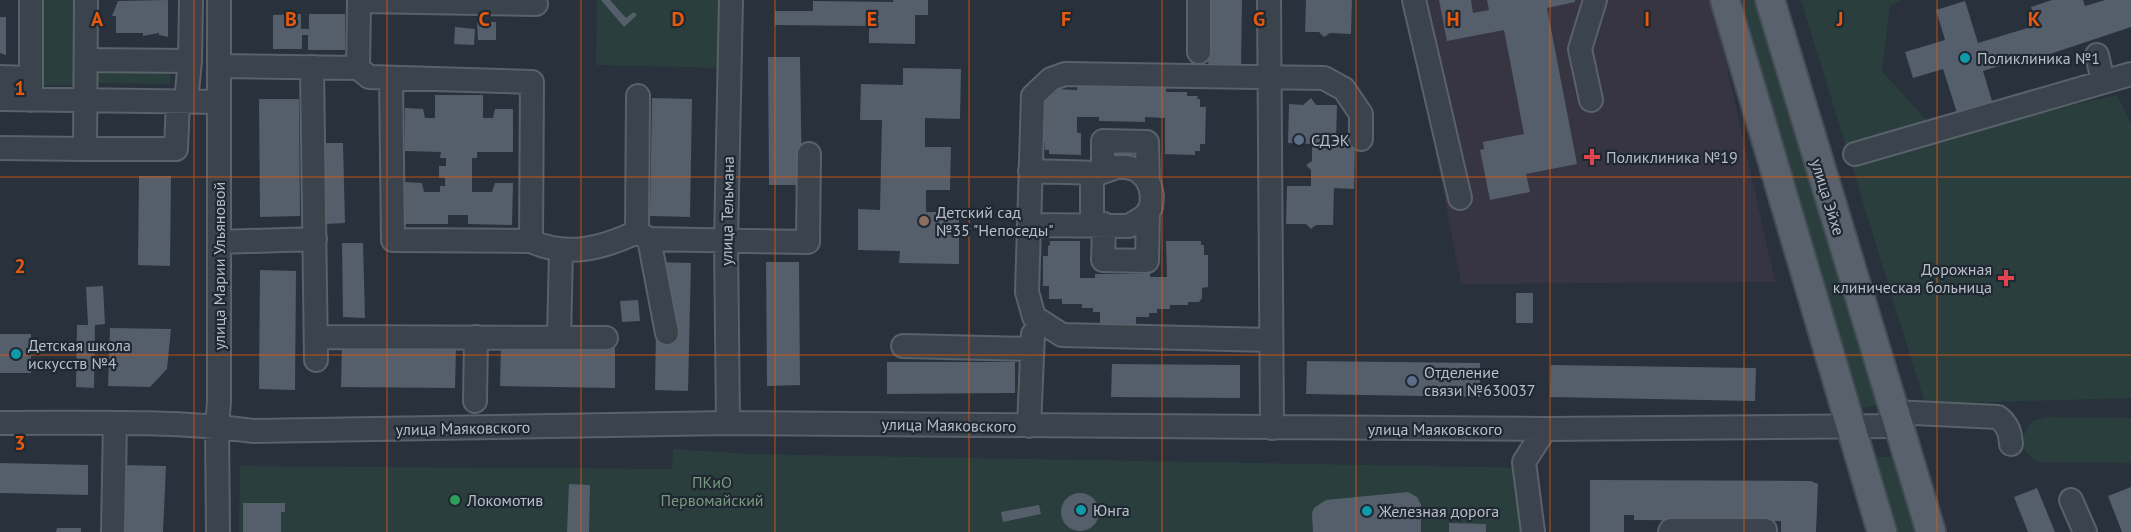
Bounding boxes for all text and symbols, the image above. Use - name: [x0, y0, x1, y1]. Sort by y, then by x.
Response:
- text: A: [91, 6, 104, 32]
- text: B: [285, 6, 297, 32]
- text: C: [478, 6, 490, 32]
- text: D: [672, 6, 685, 32]
- text: E: [867, 6, 877, 32]
- text: F: [1061, 6, 1071, 32]
- text: G: [1253, 6, 1265, 32]
- text: H: [1446, 6, 1460, 32]
- text: I: [1644, 6, 1650, 32]
- text: J: [1836, 6, 1843, 32]
- text: K: [2028, 6, 2041, 32]
- place label: Поликлиника №1: [1977, 48, 2100, 68]
- marker: Поликлиника №1: [1958, 51, 1972, 65]
- text: 1: [14, 75, 26, 101]
- place label: СДЭК: [1311, 130, 1350, 150]
- marker: СДЭК: [1292, 133, 1306, 147]
- place label: Поликлиника №19: [1606, 147, 1738, 167]
- marker: Поликлиника №19: [1583, 148, 1601, 166]
- street label: улица Тельмана: [716, 156, 738, 266]
- street label: улица Эйхе: [1807, 156, 1849, 238]
- street label: улица Марии Ульяновой: [209, 182, 229, 350]
- place label: Детский сад №35 "Непоседы": [936, 202, 1054, 240]
- marker: Детский сад №35 "Непоседы": [917, 214, 931, 228]
- text: 2: [14, 253, 26, 279]
- place label: Дорожная клиническая больница: [1833, 259, 1992, 297]
- marker: Дорожная клиническая больница: [1997, 269, 2015, 287]
- place label: Детская школа искусств №4: [28, 335, 131, 373]
- marker: Детская школа искусств №4: [9, 347, 23, 361]
- place label: Отделение связи №630037: [1424, 362, 1536, 400]
- marker: Отделение связи №630037: [1405, 374, 1419, 388]
- street label: улица Маяковского: [881, 414, 1017, 436]
- street label: улица Маяковского: [395, 417, 531, 439]
- street label: улица Маяковского: [1368, 419, 1502, 439]
- text: 3: [14, 430, 26, 456]
- park label: ПКиО Первомайский: [660, 472, 764, 510]
- place label: Локомотив: [466, 490, 543, 510]
- marker: Локомотив: [448, 493, 462, 507]
- place label: Юнга: [1093, 500, 1130, 520]
- place label: Железная дорога: [1378, 501, 1499, 521]
- marker: Юнга: [1074, 503, 1088, 517]
- marker: Железная дорога: [1360, 504, 1374, 518]

